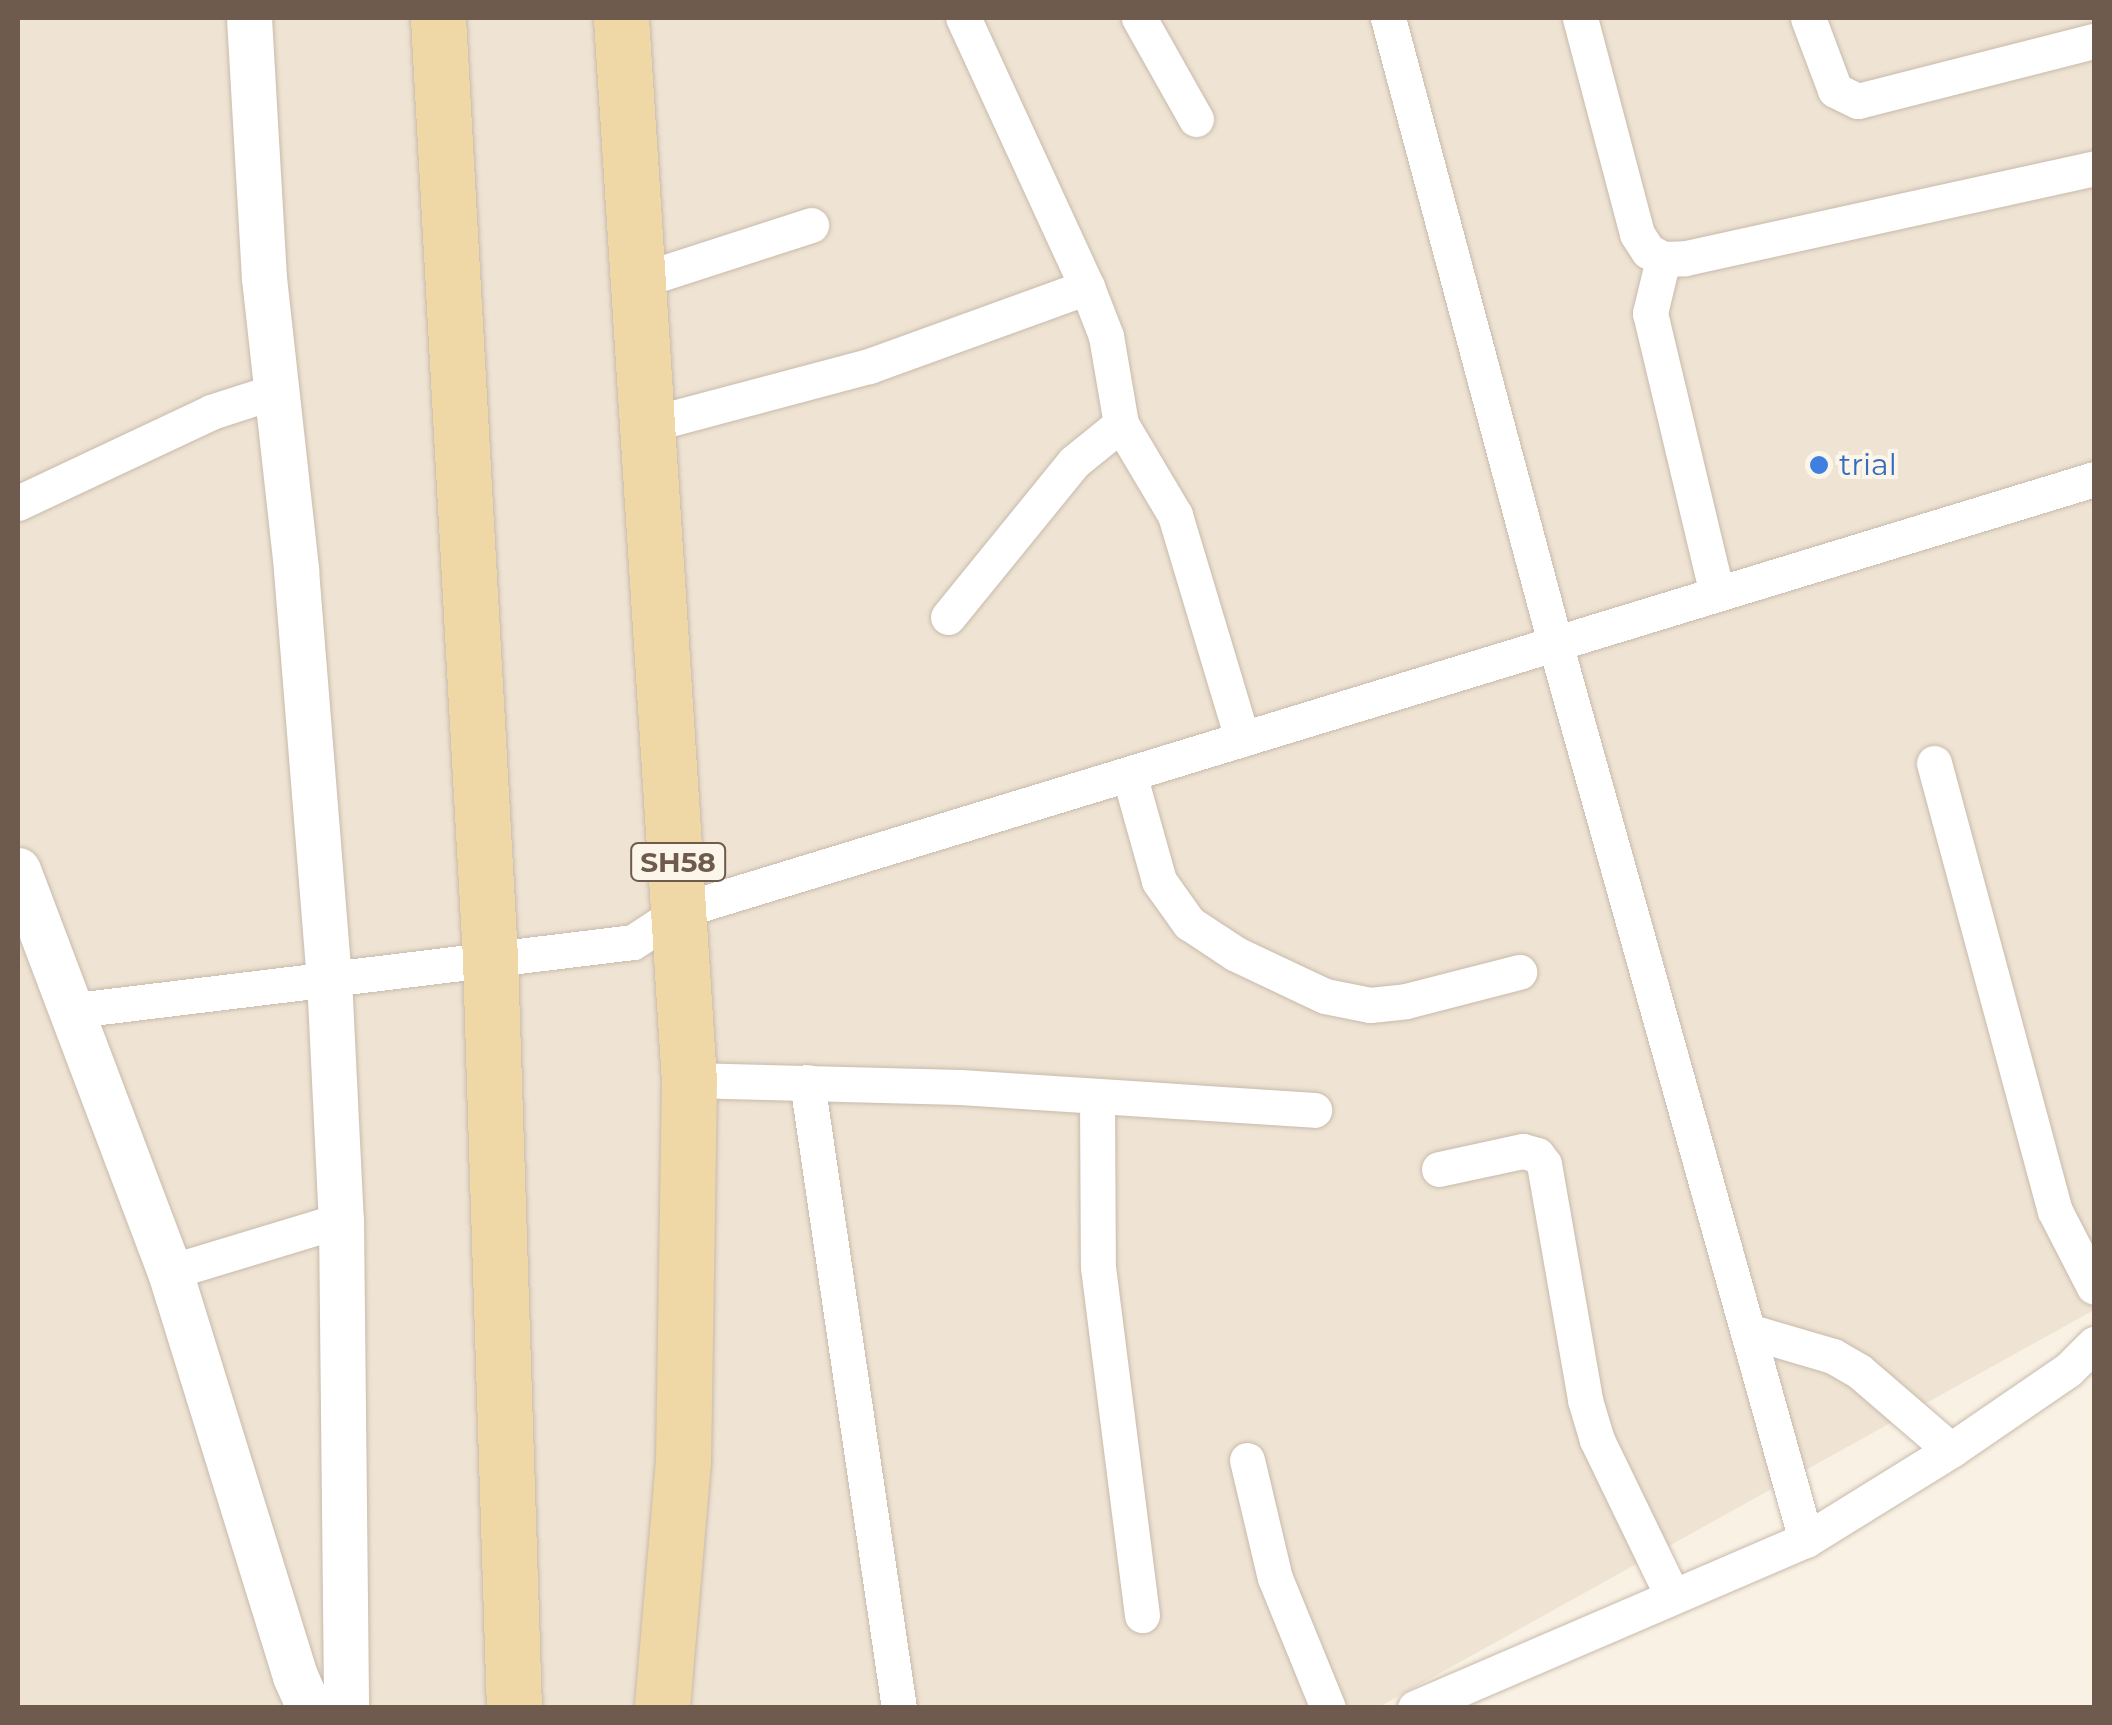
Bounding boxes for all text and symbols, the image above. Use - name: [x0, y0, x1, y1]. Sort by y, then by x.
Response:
- place label: trial: [1839, 447, 1897, 483]
- marker: trial: [1808, 454, 1830, 476]
- road number: SH58: [628, 839, 728, 885]

